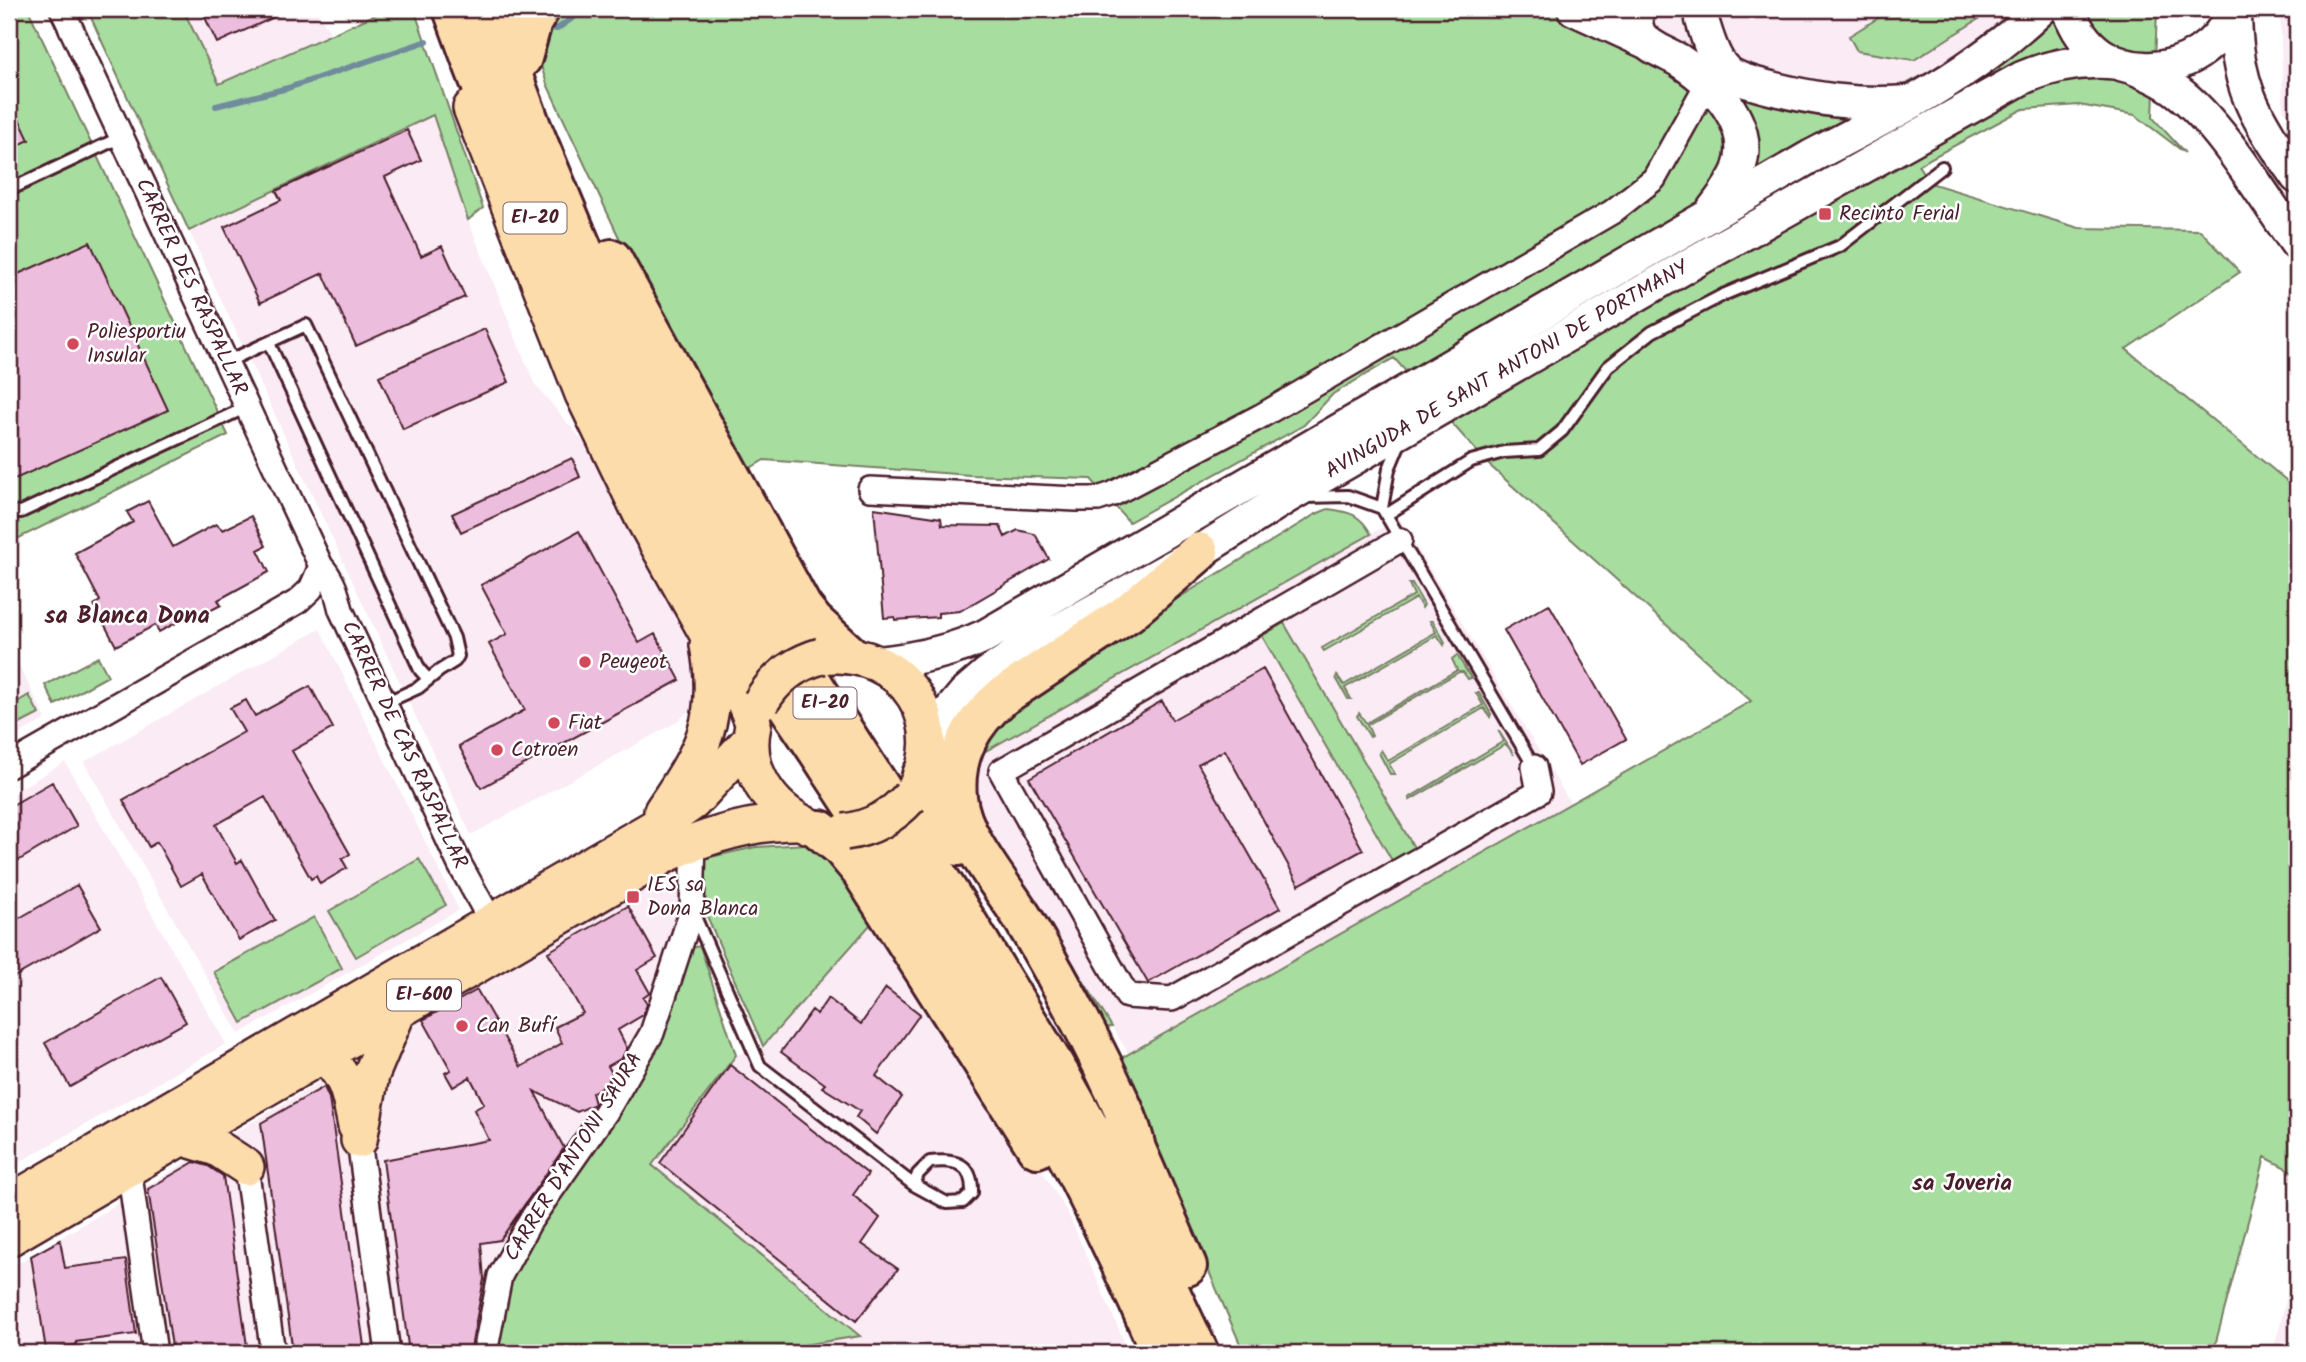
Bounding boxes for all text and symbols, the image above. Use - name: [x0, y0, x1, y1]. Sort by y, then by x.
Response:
- street label: CARRER DES RASPALLAR: [126, 173, 256, 401]
- place label: Recinto Ferial: [1839, 198, 1960, 231]
- road number: EI-20: [504, 202, 566, 233]
- marker: Recinto Ferial: [1817, 206, 1833, 222]
- street label: AVINGUDA DE SANT ANTONI DE PORTMANY: [1319, 252, 1696, 488]
- place label: Poliesportiu Insular: [87, 316, 186, 373]
- marker: Poliesportiu Insular: [65, 336, 81, 352]
- district label: sa Blanca Dona: [44, 597, 210, 636]
- street label: CARRER DE CAS RASPALLAR: [332, 616, 476, 874]
- place label: Peugeot: [599, 646, 668, 679]
- marker: Peugeot: [577, 654, 593, 670]
- road number: EI-20: [794, 688, 856, 718]
- place label: Fiat: [568, 707, 603, 740]
- marker: Fiat: [546, 715, 562, 731]
- place label: Cotroen: [511, 734, 578, 767]
- marker: Cotroen: [489, 742, 505, 758]
- place label: IES sa Dona Blanca: [647, 869, 758, 926]
- marker: IES sa Dona Blanca: [625, 889, 641, 905]
- road number: EI-600: [387, 979, 461, 1010]
- place label: Can Bufí: [476, 1010, 557, 1043]
- marker: Can Bufí: [454, 1018, 470, 1034]
- street label: CARRER D'ANTONI SAURA: [496, 1046, 652, 1268]
- district label: sa Joveria: [1912, 1166, 2012, 1202]

